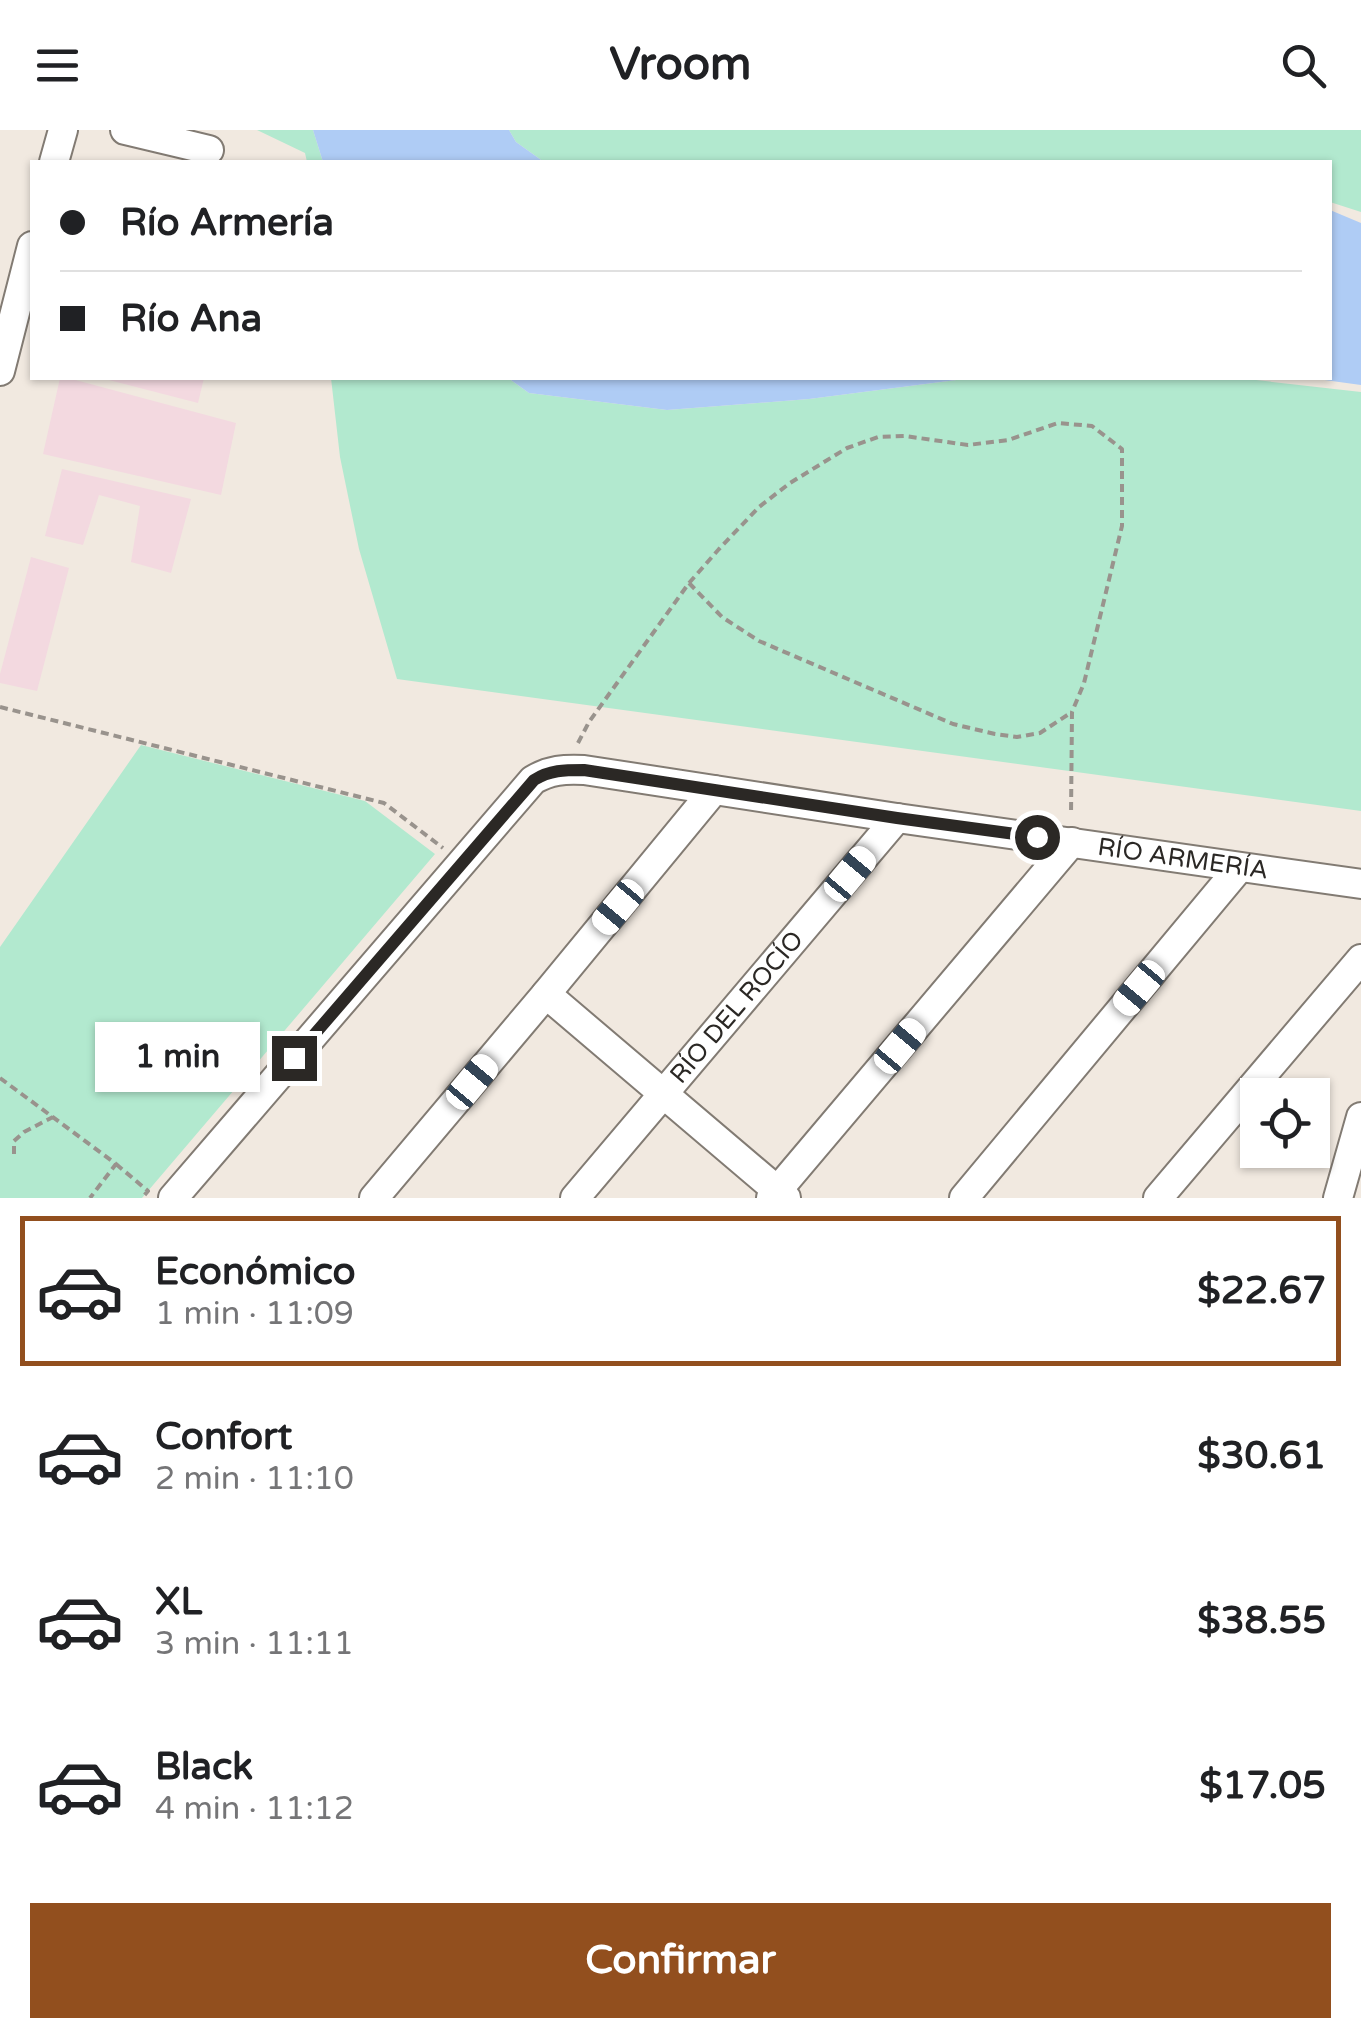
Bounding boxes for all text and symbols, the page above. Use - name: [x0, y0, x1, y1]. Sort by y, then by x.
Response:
- icon: menu: [30, 38, 85, 93]
- text: Vroom: [610, 38, 751, 92]
- icon: search: [1276, 38, 1331, 93]
- text: Río Armería: [120, 200, 334, 246]
- text: Río Ana: [120, 296, 262, 342]
- route start: [1015, 815, 1060, 860]
- street label: RÍO ARMERÍA: [1096, 832, 1270, 886]
- car: [819, 841, 881, 907]
- car: [587, 874, 649, 940]
- street label: RÍO DEL ROCÍO: [664, 925, 810, 1090]
- car: [1108, 955, 1170, 1021]
- car: [869, 1013, 931, 1079]
- callout: 1 min: [94, 1023, 259, 1093]
- route end: [272, 1036, 317, 1081]
- text: 1 min: [135, 1038, 220, 1076]
- car: [441, 1049, 503, 1115]
- map controls: [1240, 1078, 1330, 1168]
- button: locate: [1240, 1078, 1330, 1168]
- icon: car: [35, 1246, 125, 1336]
- text: Económico: [155, 1249, 356, 1295]
- text: $22.67: [1197, 1268, 1326, 1314]
- text: 1 min · 11:09: [155, 1295, 354, 1333]
- icon: car: [35, 1411, 125, 1501]
- text: Confort: [155, 1414, 292, 1460]
- text: $30.61: [1197, 1433, 1326, 1479]
- text: 2 min · 11:10: [155, 1460, 354, 1498]
- icon: car: [35, 1576, 125, 1666]
- text: XL: [155, 1579, 202, 1625]
- text: $38.55: [1197, 1598, 1326, 1644]
- text: 3 min · 11:11: [155, 1625, 354, 1663]
- icon: car: [35, 1741, 125, 1831]
- text: Black: [155, 1744, 253, 1790]
- text: $17.05: [1199, 1763, 1326, 1809]
- text: 4 min · 11:12: [155, 1790, 354, 1828]
- button: Confirmar: [30, 1903, 1331, 2018]

